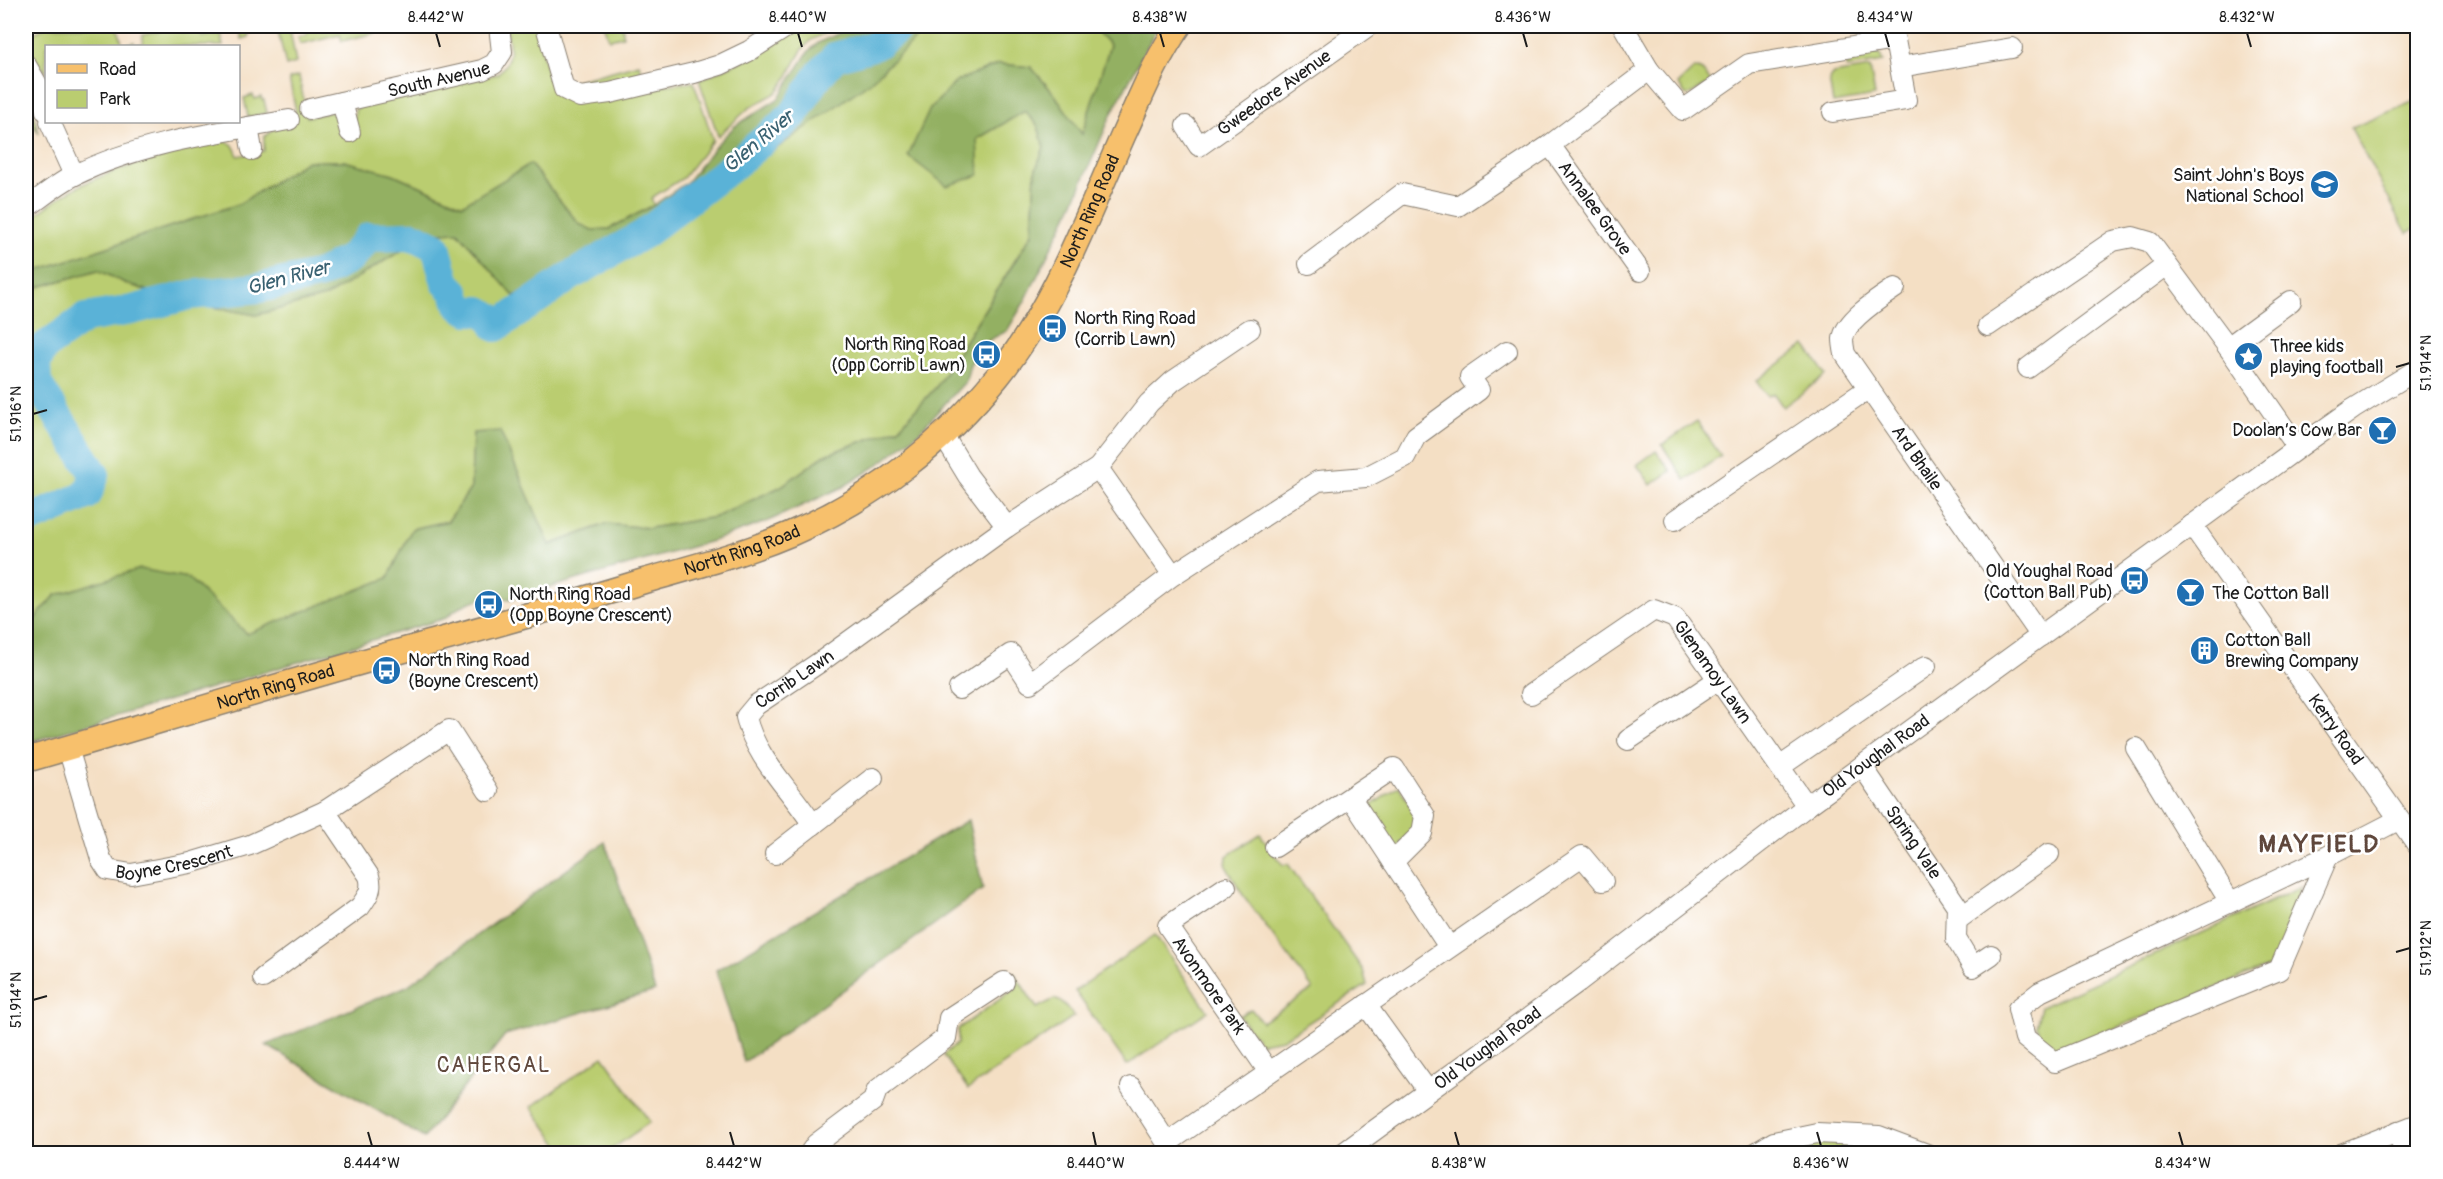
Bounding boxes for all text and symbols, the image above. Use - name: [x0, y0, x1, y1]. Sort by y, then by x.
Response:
- text: 8.442°W: [408, 8, 464, 27]
- text: 8.440°W: [769, 8, 827, 27]
- text: 8.438°W: [1133, 8, 1188, 27]
- text: 8.436°W: [1495, 8, 1551, 27]
- text: 8.434°W: [1857, 8, 1913, 27]
- text: 8.432°W: [2219, 8, 2275, 27]
- legend: [45, 45, 240, 123]
- street label: Gweedore Avenue: [1213, 45, 1336, 141]
- street label: South Avenue: [385, 57, 494, 103]
- text: Road: [99, 58, 136, 81]
- text: Park: [99, 88, 131, 111]
- water label: Glen River: [718, 103, 801, 178]
- street label: North Ring Road: [1055, 151, 1125, 272]
- street label: Annalee Grove: [1553, 157, 1637, 260]
- place label: Saint John's Boys National School: [2173, 164, 2304, 208]
- school or university icon: Saint John's Boys National School: [2309, 169, 2341, 201]
- water label: Glen River: [244, 254, 335, 301]
- place label: North Ring Road (Corrib Lawn): [1074, 307, 1196, 351]
- bus stop icon: North Ring Road (Corrib Lawn): [1037, 312, 1069, 344]
- place label: North Ring Road (Opp Corrib Lawn): [831, 333, 966, 377]
- place label: Three kids playing football: [2270, 335, 2384, 379]
- text: 51.914°N: [2417, 335, 2436, 391]
- bus stop icon: North Ring Road (Opp Corrib Lawn): [971, 338, 1003, 370]
- place icon: Three kids playing football: [2233, 340, 2265, 372]
- text: 51.916°N: [7, 386, 26, 442]
- bar icon: Doolan’s Cow Bar: [2367, 414, 2399, 446]
- place label: Doolan’s Cow Bar: [2232, 419, 2363, 442]
- street label: Ard Bhaile: [1886, 421, 1947, 495]
- street label: North Ring Road: [681, 520, 804, 581]
- place label: Old Youghal Road (Cotton Ball Pub): [1983, 560, 2113, 604]
- bus stop icon: Old Youghal Road (Cotton Ball Pub): [2118, 565, 2150, 597]
- bar icon: The Cotton Ball: [2175, 577, 2207, 609]
- place label: The Cotton Ball: [2212, 582, 2329, 605]
- place label: North Ring Road (Opp Boyne Crescent): [509, 583, 673, 627]
- bus stop icon: North Ring Road (Opp Boyne Crescent): [472, 588, 504, 620]
- street label: Glenamoy Lawn: [1668, 616, 1757, 728]
- place label: Cotton Ball Brewing Company: [2225, 629, 2359, 673]
- building icon: Cotton Ball Brewing Company: [2188, 634, 2220, 666]
- street label: Corrib Lawn: [751, 645, 839, 714]
- place label: North Ring Road (Boyne Crescent): [408, 649, 540, 693]
- bus stop icon: North Ring Road (Boyne Crescent): [371, 654, 403, 686]
- street label: North Ring Road: [214, 659, 337, 715]
- street label: Kerry Road: [2303, 690, 2368, 770]
- street label: Old Youghal Road: [1818, 709, 1934, 803]
- street label: Spring Vale: [1880, 801, 1946, 884]
- district label: MAYFIELD: [2258, 830, 2380, 859]
- street label: Boyne Crescent: [113, 840, 236, 887]
- text: 51.912°N: [2417, 920, 2436, 976]
- street label: Avonmore Park: [1167, 932, 1251, 1040]
- text: 51.914°N: [7, 972, 26, 1028]
- street label: Old Youghal Road: [1429, 1002, 1546, 1095]
- district label: CAHERGAL: [437, 1052, 551, 1079]
- text: 8.444°W: [344, 1154, 400, 1173]
- text: 8.442°W: [706, 1154, 762, 1173]
- text: 8.440°W: [1067, 1154, 1125, 1173]
- text: 8.438°W: [1432, 1154, 1487, 1173]
- text: 8.436°W: [1793, 1154, 1849, 1173]
- text: 8.434°W: [2155, 1154, 2211, 1173]

